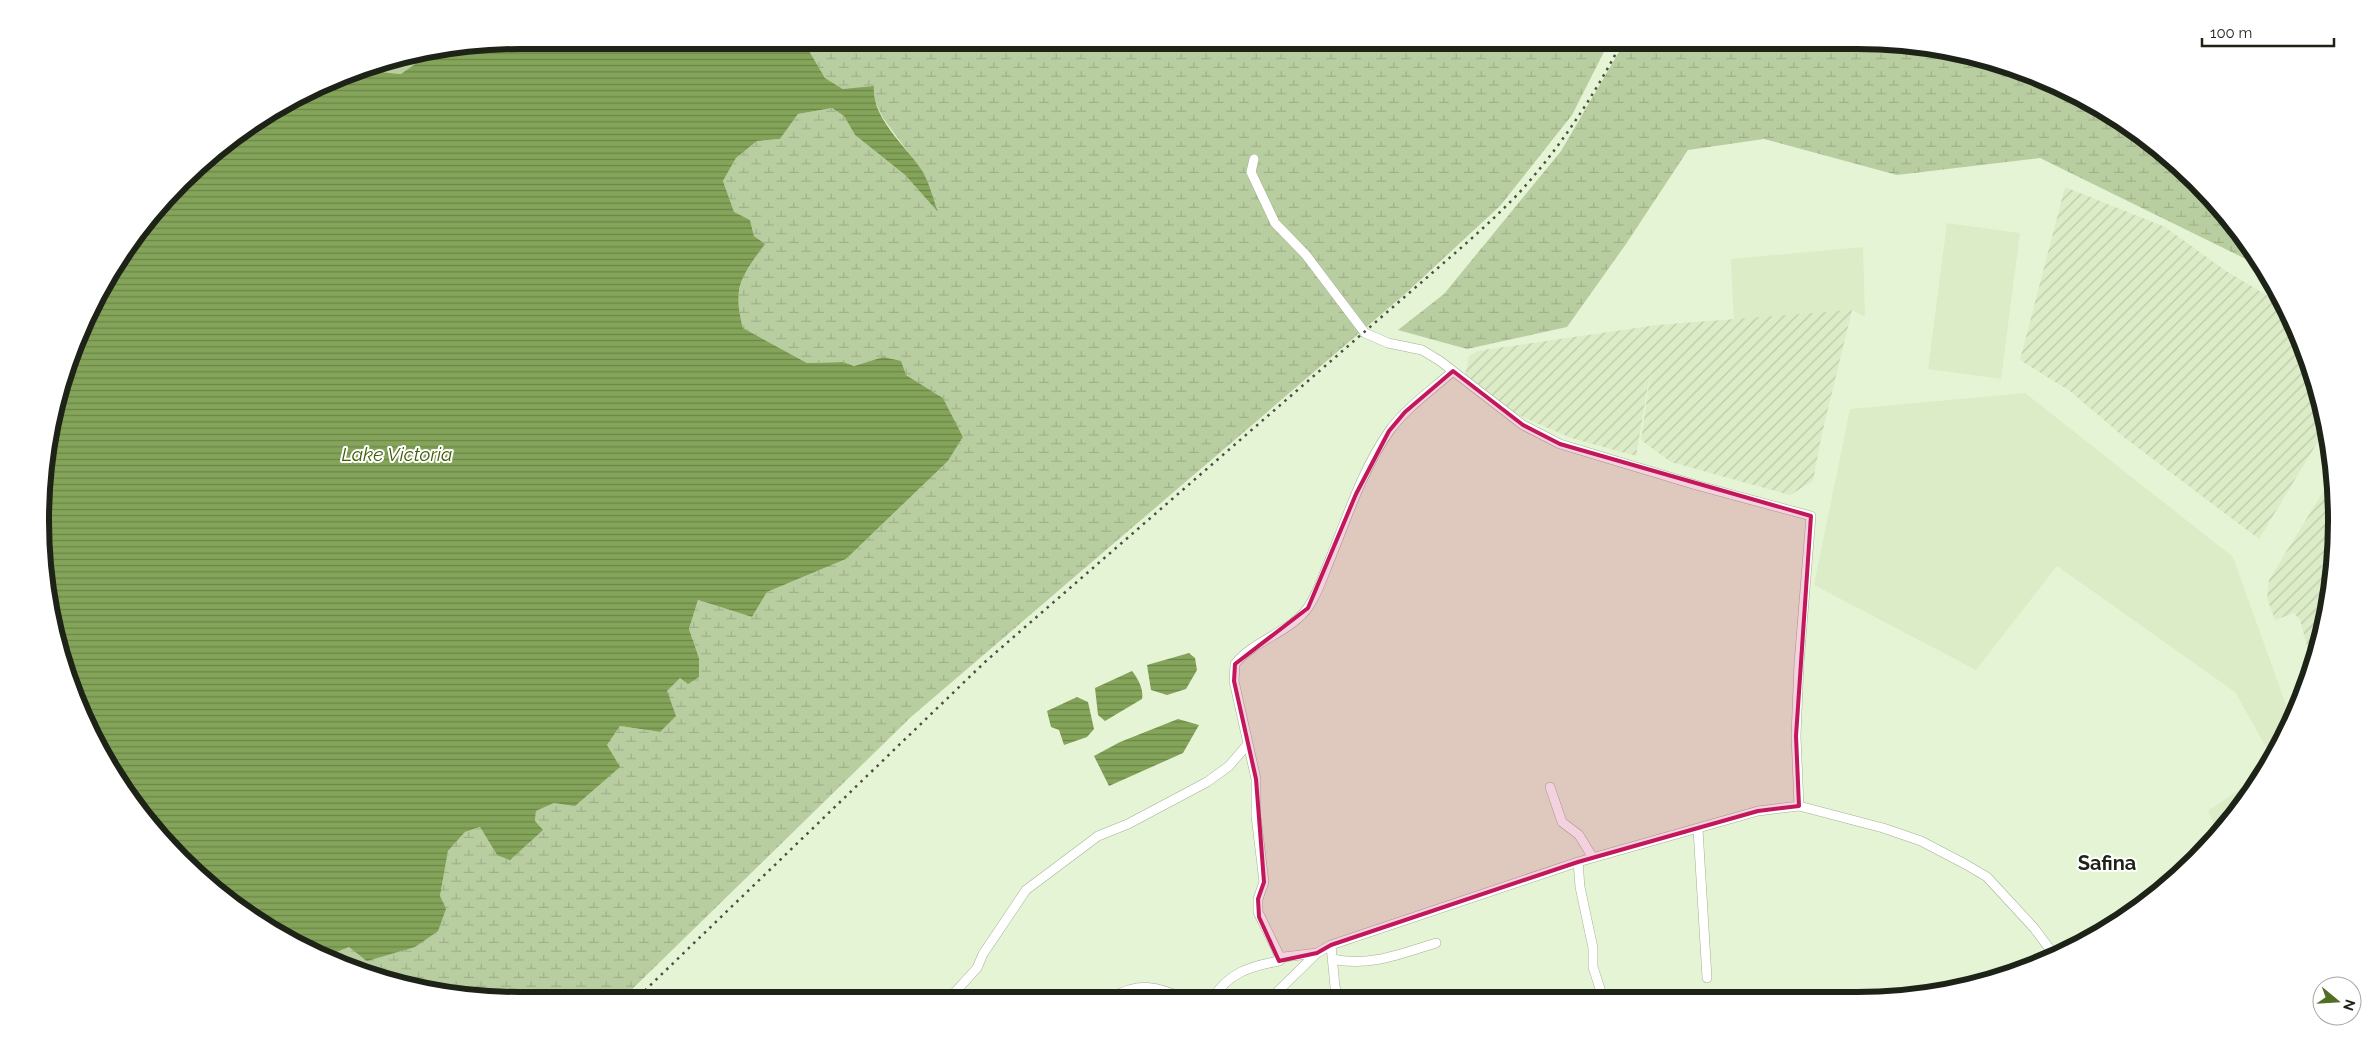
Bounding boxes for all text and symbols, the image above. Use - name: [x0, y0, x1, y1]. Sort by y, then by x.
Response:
- scale bar: [2202, 15, 2334, 47]
- text: 100 m: [2210, 24, 2252, 42]
- water label: Lake Victoria: [342, 443, 452, 465]
- district label: Safina: [2078, 851, 2136, 875]
- north arrow: [2312, 976, 2362, 1026]
- text: N: [2340, 997, 2359, 1013]

